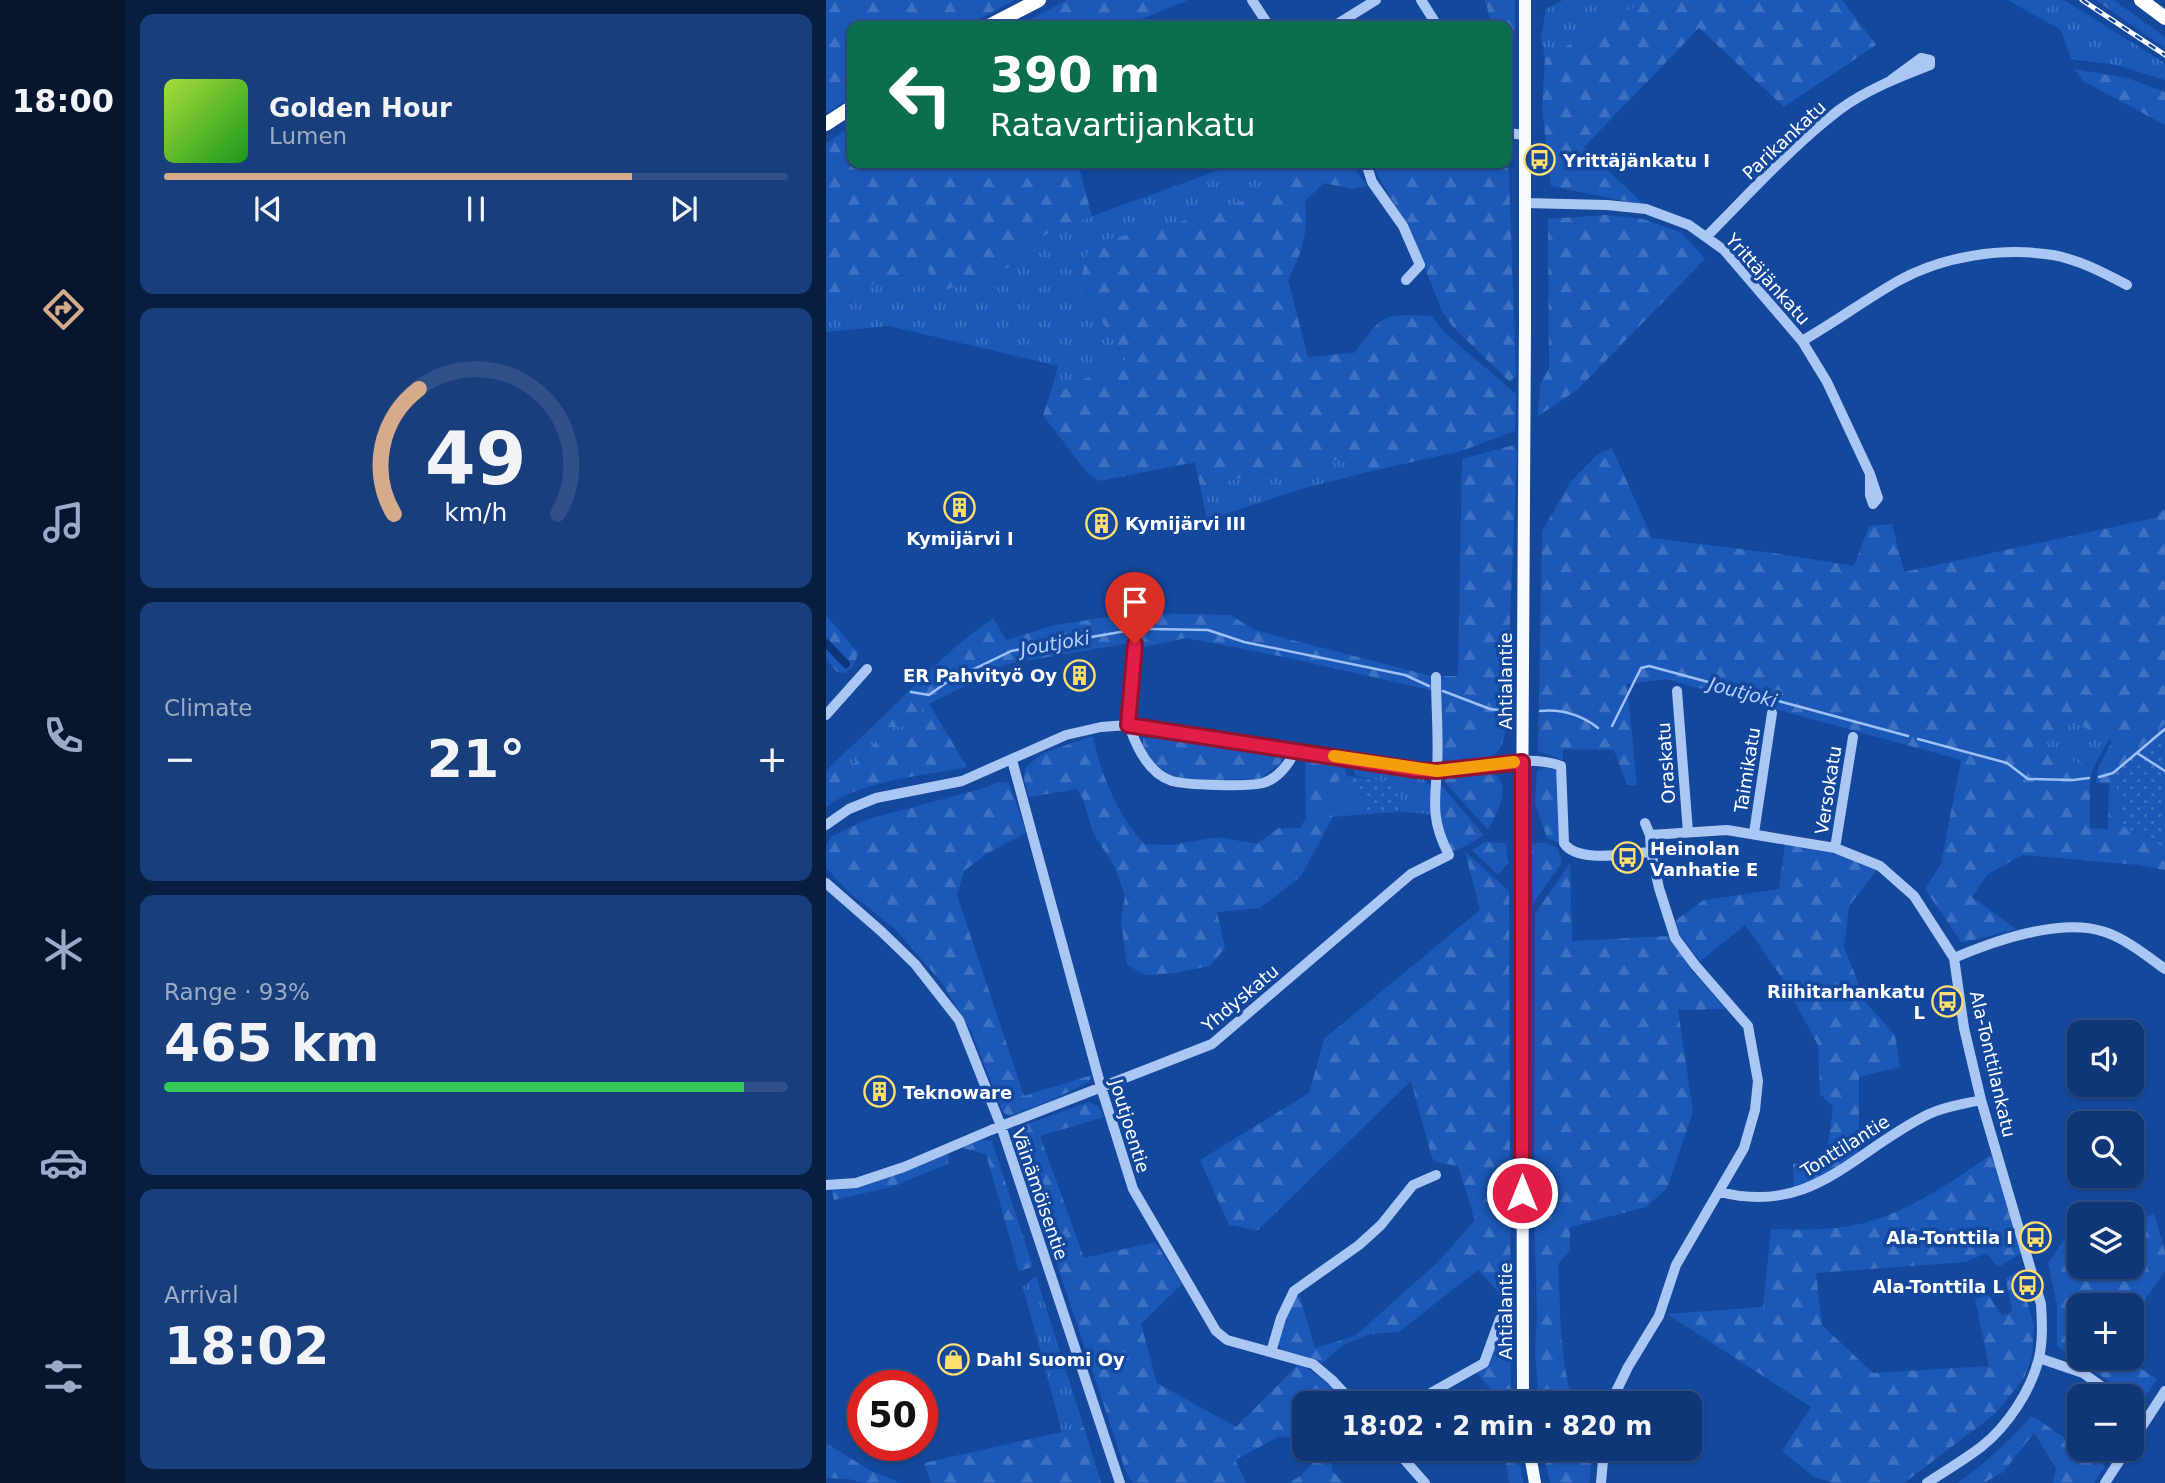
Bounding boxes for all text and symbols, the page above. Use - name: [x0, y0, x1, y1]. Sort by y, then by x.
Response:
- text: 390 m: [990, 47, 1160, 104]
- icon: left: [875, 49, 966, 140]
- text: 18:00: [12, 82, 114, 120]
- text: Golden Hour: [269, 93, 452, 123]
- street label: Parikankatu: [1738, 96, 1830, 184]
- text: Ratavartijankatu: [990, 106, 1256, 144]
- text: Lumen: [269, 123, 347, 149]
- bus stop icon: Yrittäjänkatu I: [1523, 143, 1557, 177]
- place label: Yrittäjänkatu I: [1562, 150, 1710, 171]
- icon: previous: [249, 190, 287, 228]
- icon: pause: [457, 190, 495, 228]
- icon: next: [665, 190, 703, 228]
- street label: Yrittäjänkatu: [1721, 228, 1814, 329]
- icon: directions: [39, 285, 88, 334]
- text: 49: [425, 416, 527, 501]
- building icon: Kymijärvi I: [943, 491, 977, 525]
- text: km/h: [444, 497, 508, 526]
- icon: music: [39, 498, 88, 547]
- building icon: Kymijärvi III: [1085, 506, 1119, 540]
- place label: Kymijärvi III: [1125, 513, 1246, 534]
- place label: Kymijärvi I: [906, 528, 1014, 549]
- pin: [1105, 572, 1165, 644]
- icon: arrive: [1116, 583, 1154, 621]
- water label: Joutjoki: [1015, 626, 1092, 661]
- street label: Ahtialantie: [1495, 632, 1516, 730]
- building icon: ER Pahvityö Oy: [1063, 658, 1097, 692]
- place label: ER Pahvityö Oy: [903, 665, 1057, 686]
- water label: Joutjoki: [1703, 671, 1780, 712]
- text: Climate: [164, 695, 253, 721]
- icon: phone: [39, 711, 88, 760]
- street label: Oraskatu: [1653, 722, 1679, 804]
- street label: Taimikatu: [1730, 726, 1764, 815]
- text: 21°: [427, 729, 525, 789]
- text: −: [164, 737, 196, 781]
- text: +: [756, 737, 788, 781]
- street label: Versokatu: [1811, 744, 1845, 836]
- place label: Heinolan Vanhatie E: [1650, 838, 1758, 880]
- bus stop icon: Heinolan Vanhatie E: [1610, 841, 1644, 875]
- icon: climate: [39, 925, 88, 974]
- street label: Yhdyskatu: [1197, 960, 1283, 1037]
- text: Range · 93%: [164, 979, 310, 1005]
- place label: Riihitarhankatu L: [1767, 981, 1925, 1023]
- bus stop icon: Riihitarhankatu L: [1931, 984, 1965, 1018]
- street label: Ala-Tonttilankatu: [1966, 989, 2020, 1139]
- text: 465 km: [164, 1013, 379, 1073]
- map controls: [2067, 1020, 2144, 1461]
- button: sound: [2067, 1020, 2144, 1097]
- building icon: Teknoware: [863, 1075, 897, 1109]
- street label: Joutjoentie: [1106, 1076, 1154, 1175]
- place label: Teknoware: [903, 1082, 1012, 1103]
- street label: Tonttilantie: [1796, 1111, 1893, 1182]
- button: search: [2067, 1111, 2144, 1188]
- street label: Väinämöisentie: [1008, 1125, 1072, 1263]
- icon: car: [39, 1138, 88, 1187]
- position arrow: [1485, 1156, 1559, 1230]
- button: layers: [2067, 1202, 2144, 1279]
- bus stop icon: Ala-Tonttila I: [2019, 1220, 2053, 1254]
- place label: Ala-Tonttila I: [1886, 1227, 2013, 1248]
- street label: Ahtialantie: [1495, 1262, 1516, 1360]
- bus stop icon: Ala-Tonttila L: [2010, 1269, 2044, 1303]
- place label: Ala-Tonttila L: [1872, 1276, 2004, 1297]
- text: Arrival: [164, 1282, 239, 1308]
- button: +: [2067, 1293, 2144, 1370]
- text: 18:02: [164, 1316, 330, 1376]
- shop icon: Dahl Suomi Oy: [936, 1342, 970, 1376]
- place label: Dahl Suomi Oy: [976, 1349, 1125, 1370]
- icon: filters: [39, 1352, 88, 1401]
- speed limit sign: 50: [847, 1370, 938, 1461]
- button: −: [2067, 1384, 2144, 1461]
- text: 18:02 · 2 min · 820 m: [1342, 1411, 1652, 1441]

